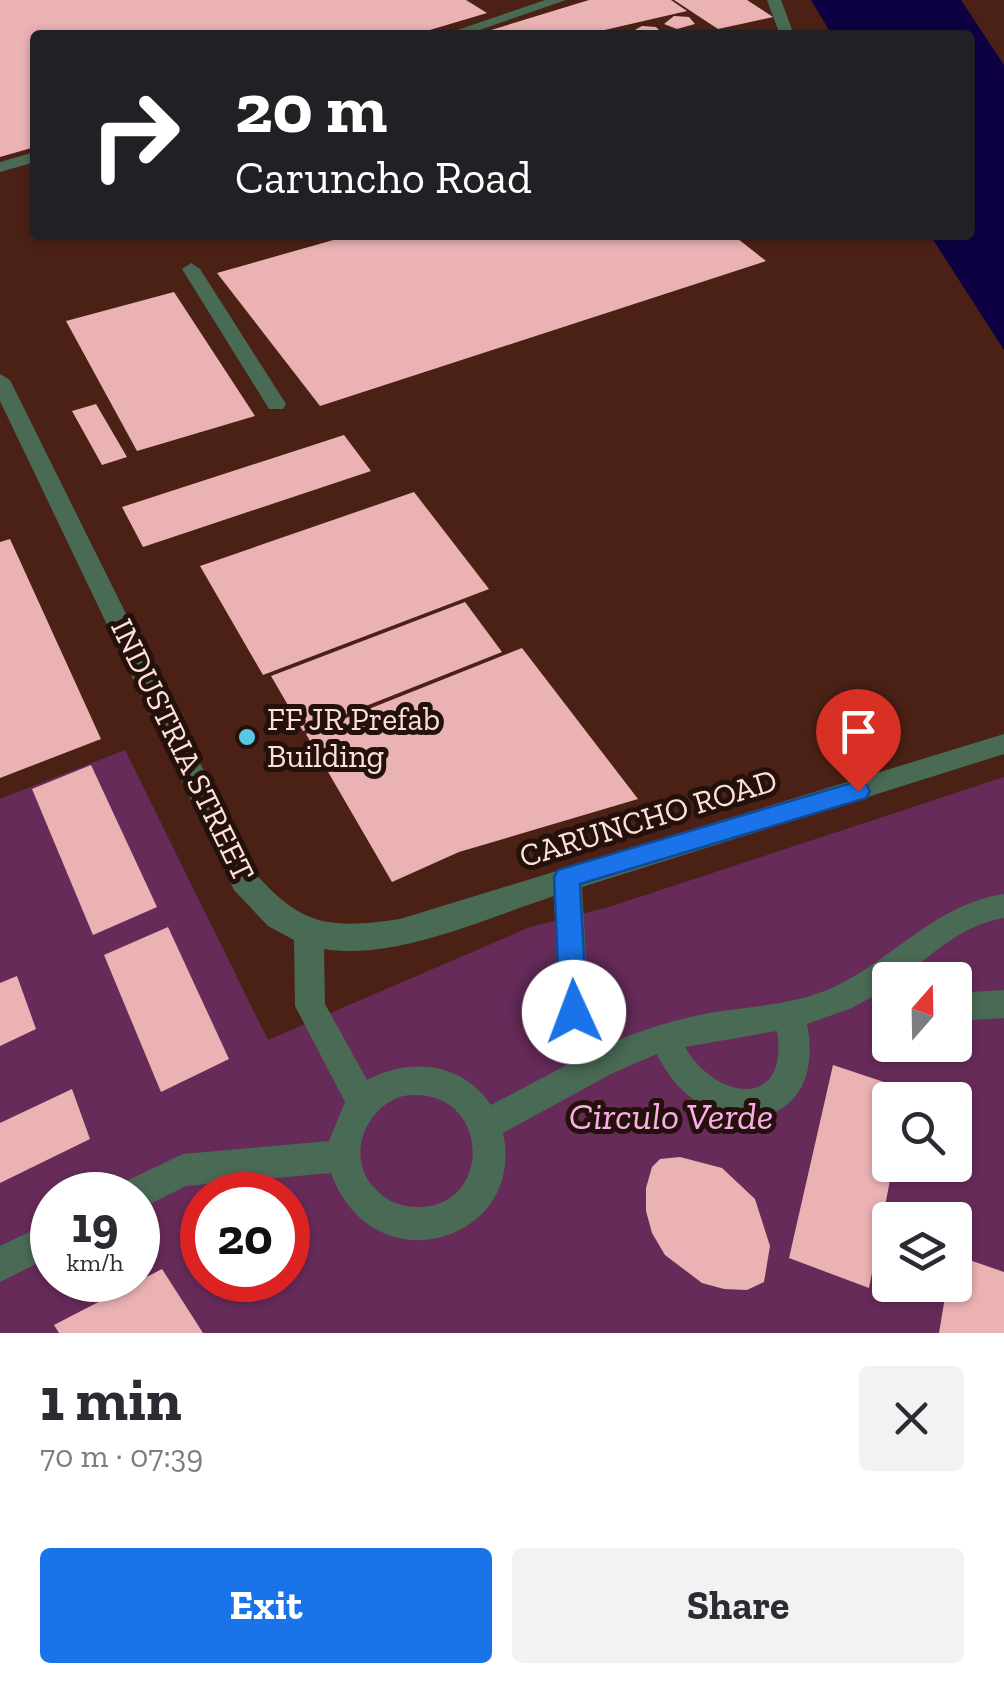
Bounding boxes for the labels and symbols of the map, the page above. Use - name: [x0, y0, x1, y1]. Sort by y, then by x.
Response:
- street label: INDUSTRIA STREET: [103, 613, 263, 888]
- pin: [816, 689, 901, 792]
- place label: FF JR Prefab Building: [267, 700, 440, 775]
- marker: FF JR Prefab Building: [236, 726, 258, 748]
- street label: CARUNCHO ROAD: [515, 761, 781, 875]
- position arrow: [522, 960, 626, 1064]
- north arrow: [872, 962, 972, 1062]
- park label: Circulo Verde: [569, 1093, 773, 1139]
- speed limit sign: 20: [180, 1172, 310, 1302]

